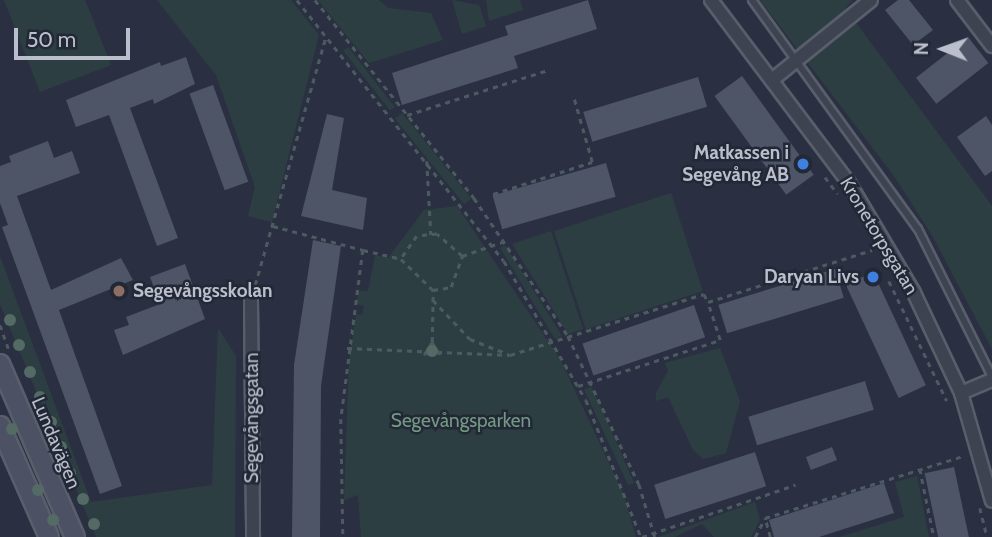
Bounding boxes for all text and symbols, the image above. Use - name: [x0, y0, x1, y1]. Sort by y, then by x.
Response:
- scale bar: [18, 14, 133, 58]
- north arrow: [908, 14, 978, 84]
- text: 50 m: [27, 27, 76, 52]
- text: N: [910, 42, 933, 56]
- place label: Matkassen i Segevång AB: [682, 142, 789, 186]
- marker: Matkassen i Segevång AB: [795, 156, 811, 172]
- street label: Kronetorpsgatan: [835, 173, 923, 299]
- place label: Daryan Livs: [764, 266, 859, 288]
- marker: Daryan Livs: [865, 269, 881, 285]
- place label: Segevångsskolan: [133, 280, 272, 302]
- marker: Segevångsskolan: [111, 283, 127, 299]
- street label: Segevångsgatan: [241, 353, 263, 483]
- street label: Lundavägen: [26, 394, 86, 492]
- park label: Segevångsparken: [391, 410, 531, 432]

